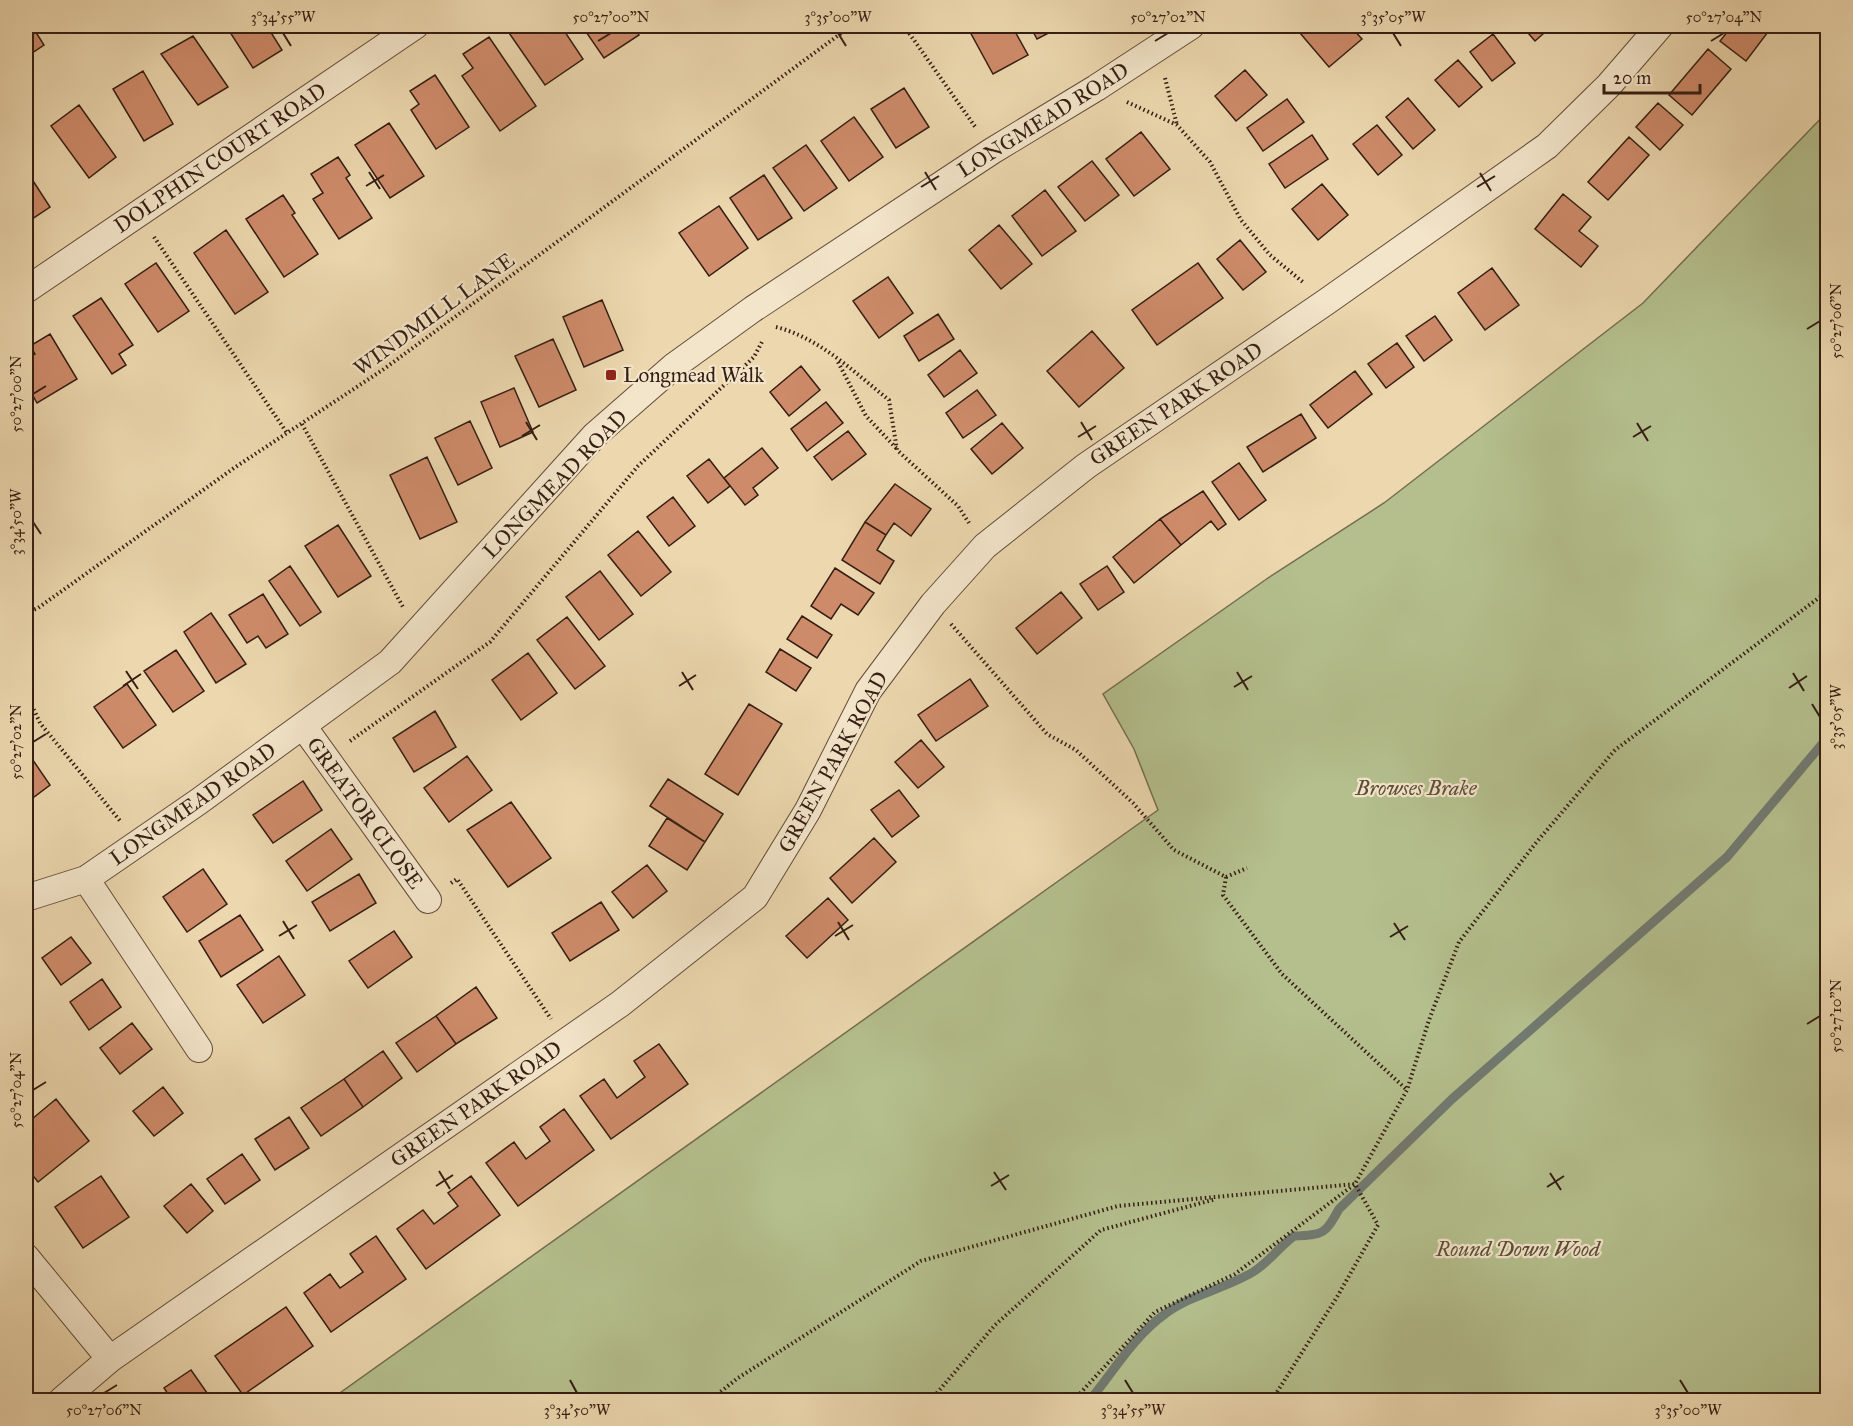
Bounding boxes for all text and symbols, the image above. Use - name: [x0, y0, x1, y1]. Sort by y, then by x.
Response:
- text: 3°34'55"W: [251, 8, 316, 26]
- text: 50°27'00"N: [572, 8, 650, 26]
- text: 3°35'00"W: [805, 8, 872, 26]
- text: 50°27'02"N: [1130, 8, 1206, 26]
- text: 3°35'05"W: [1360, 8, 1426, 26]
- text: 50°27'04"N: [1686, 8, 1763, 26]
- street label: LONGMEAD ROAD: [953, 57, 1133, 183]
- scale bar: [1604, 57, 1700, 95]
- text: 20 m: [1613, 67, 1651, 89]
- street label: DOLPHIN COURT ROAD: [109, 77, 331, 239]
- street label: WINDMILL LANE: [349, 247, 519, 381]
- text: 50°27'06"N: [1827, 283, 1845, 359]
- street label: GREEN PARK ROAD: [1085, 336, 1267, 472]
- text: 50°27'00"N: [7, 355, 25, 433]
- place label: Longmead Walk: [623, 362, 764, 388]
- marker: Longmead Walk: [604, 368, 618, 382]
- street label: LONGMEAD ROAD: [477, 404, 633, 564]
- text: 3°34'50"W: [7, 488, 25, 555]
- street label: GREEN PARK ROAD: [772, 667, 894, 857]
- text: 3°35'05"W: [1827, 684, 1845, 750]
- text: 50°27'02"N: [7, 704, 25, 780]
- street label: GREATOR CLOSE: [301, 732, 429, 894]
- street label: LONGMEAD ROAD: [105, 737, 281, 871]
- park label: Browses Brake: [1355, 775, 1478, 801]
- text: 50°27'10"N: [1827, 979, 1845, 1053]
- street label: GREEN PARK ROAD: [385, 1035, 567, 1173]
- text: 50°27'04"N: [7, 1051, 25, 1128]
- park label: Round Down Wood: [1435, 1236, 1602, 1262]
- text: 50°27'06"N: [66, 1401, 142, 1419]
- text: 3°34'50"W: [544, 1401, 611, 1419]
- text: 3°34'55"W: [1101, 1401, 1166, 1419]
- text: 3°35'00"W: [1655, 1401, 1722, 1419]

